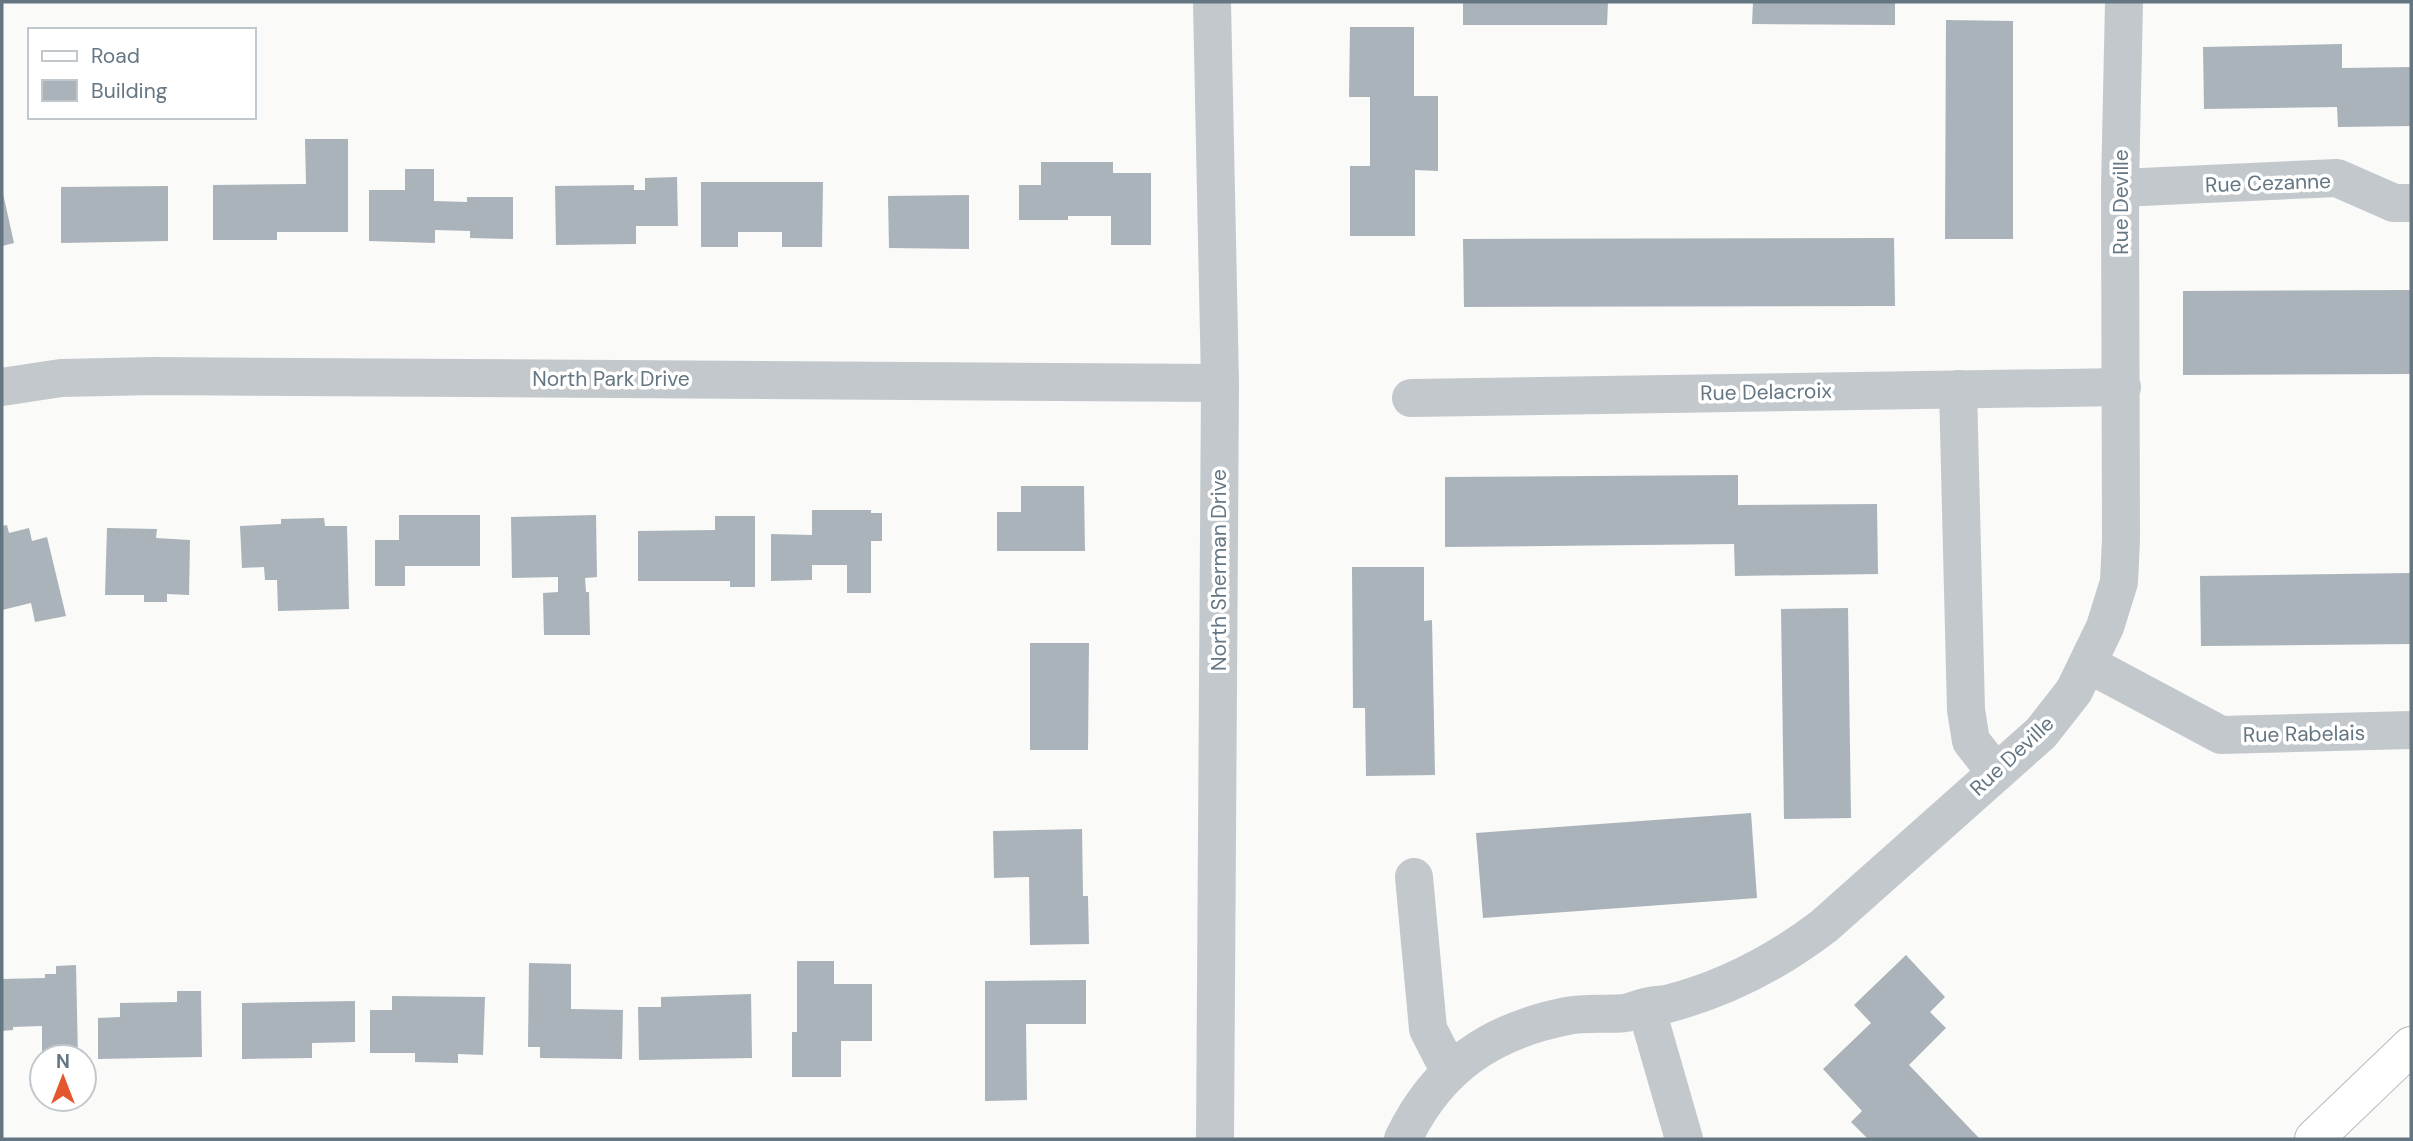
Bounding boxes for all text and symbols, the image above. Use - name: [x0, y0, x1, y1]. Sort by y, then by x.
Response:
- legend: [28, 28, 256, 119]
- text: Road: [91, 42, 140, 70]
- text: Building: [91, 77, 168, 105]
- street label: Rue Deville: [2107, 149, 2135, 255]
- street label: Rue Cezanne: [2205, 167, 2332, 199]
- street label: North Park Drive: [532, 365, 690, 393]
- street label: Rue Delacroix: [1700, 377, 1832, 407]
- street label: North Sherman Drive: [1205, 469, 1233, 671]
- street label: Rue Deville: [1964, 710, 2060, 802]
- street label: Rue Rabelais: [2243, 719, 2365, 749]
- north arrow: [28, 1043, 98, 1113]
- text: N: [56, 1049, 70, 1074]

